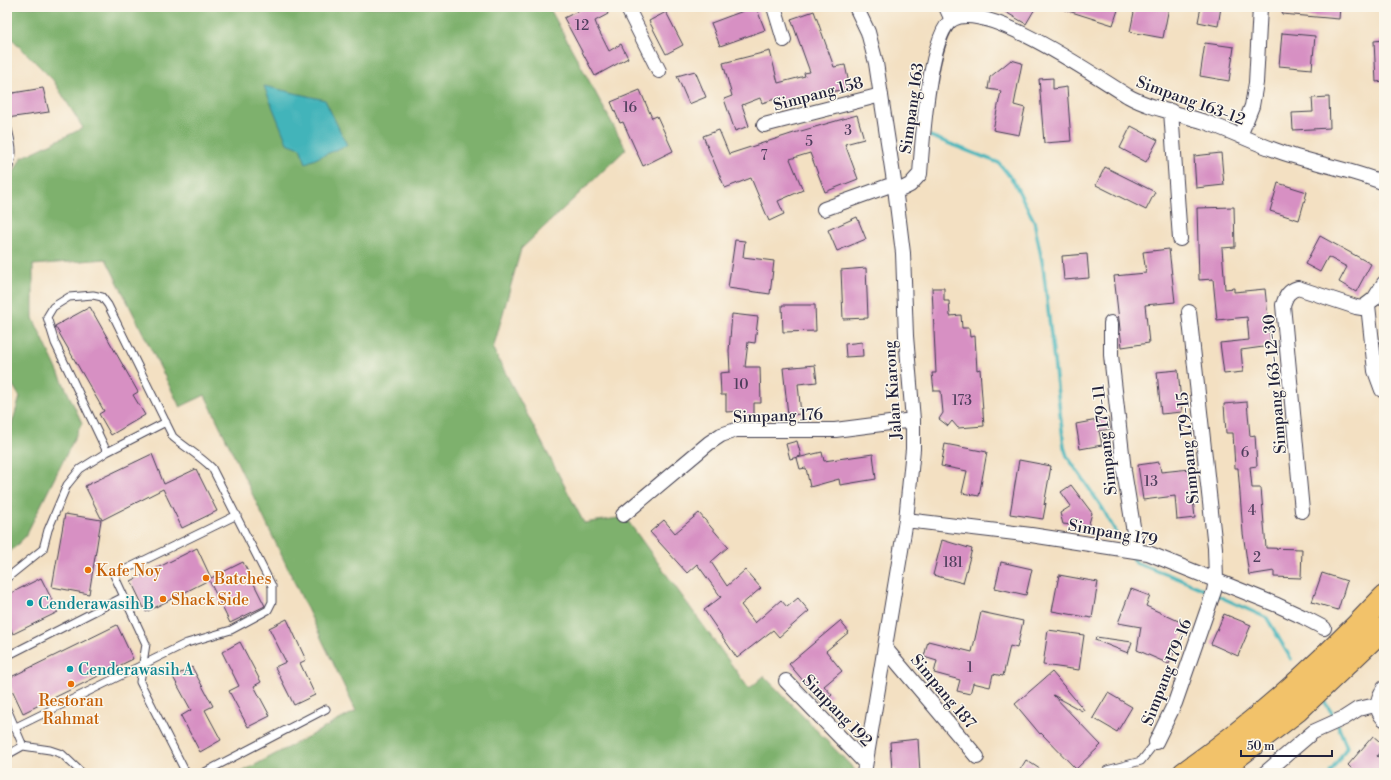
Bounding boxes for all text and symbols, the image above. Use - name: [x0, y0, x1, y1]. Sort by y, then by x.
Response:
- house number: 12: [575, 17, 589, 35]
- street label: Simpang 163: [896, 61, 928, 155]
- street label: Simpang 158: [771, 72, 866, 116]
- street label: Simpang 163-12: [1133, 72, 1248, 130]
- house number: 16: [623, 99, 638, 117]
- house number: 3: [844, 122, 852, 140]
- house number: 5: [805, 133, 813, 151]
- house number: 7: [760, 147, 768, 165]
- street label: Simpang 163-12-30: [1259, 313, 1291, 455]
- street label: Jalan Kiarong: [880, 339, 907, 441]
- house number: 10: [734, 376, 748, 394]
- street label: Simpang 179-11: [1088, 383, 1122, 496]
- street label: Simpang 179-15: [1172, 391, 1204, 505]
- house number: 173: [952, 392, 972, 410]
- street label: Simpang 176: [733, 404, 824, 428]
- house number: 6: [1241, 444, 1250, 462]
- house number: 13: [1144, 473, 1158, 491]
- house number: 4: [1248, 502, 1256, 520]
- street label: Simpang 179: [1067, 515, 1159, 551]
- house number: 2: [1253, 549, 1261, 567]
- house number: 181: [943, 554, 963, 572]
- place label: Kafe Noy: [96, 561, 162, 581]
- marker: Kafe Noy: [83, 565, 93, 575]
- place label: Batches: [213, 569, 271, 589]
- marker: Batches: [201, 573, 211, 583]
- place label: Shack Side: [171, 590, 249, 610]
- place label: Cenderawasih B: [38, 594, 154, 614]
- marker: Shack Side: [158, 594, 168, 604]
- marker: Cenderawasih B: [25, 598, 35, 608]
- street label: Simpang 179-16: [1137, 616, 1197, 729]
- street label: Simpang 187: [906, 650, 980, 733]
- house number: 1: [967, 659, 973, 677]
- place label: Cenderawasih A: [78, 660, 195, 680]
- marker: Cenderawasih A: [65, 664, 75, 674]
- street label: Simpang 192: [798, 671, 876, 751]
- marker: Restoran Rahmat: [66, 679, 76, 689]
- place label: Restoran Rahmat: [38, 691, 104, 729]
- scale bar: [1241, 732, 1332, 758]
- text: 50 m: [1247, 739, 1275, 754]

